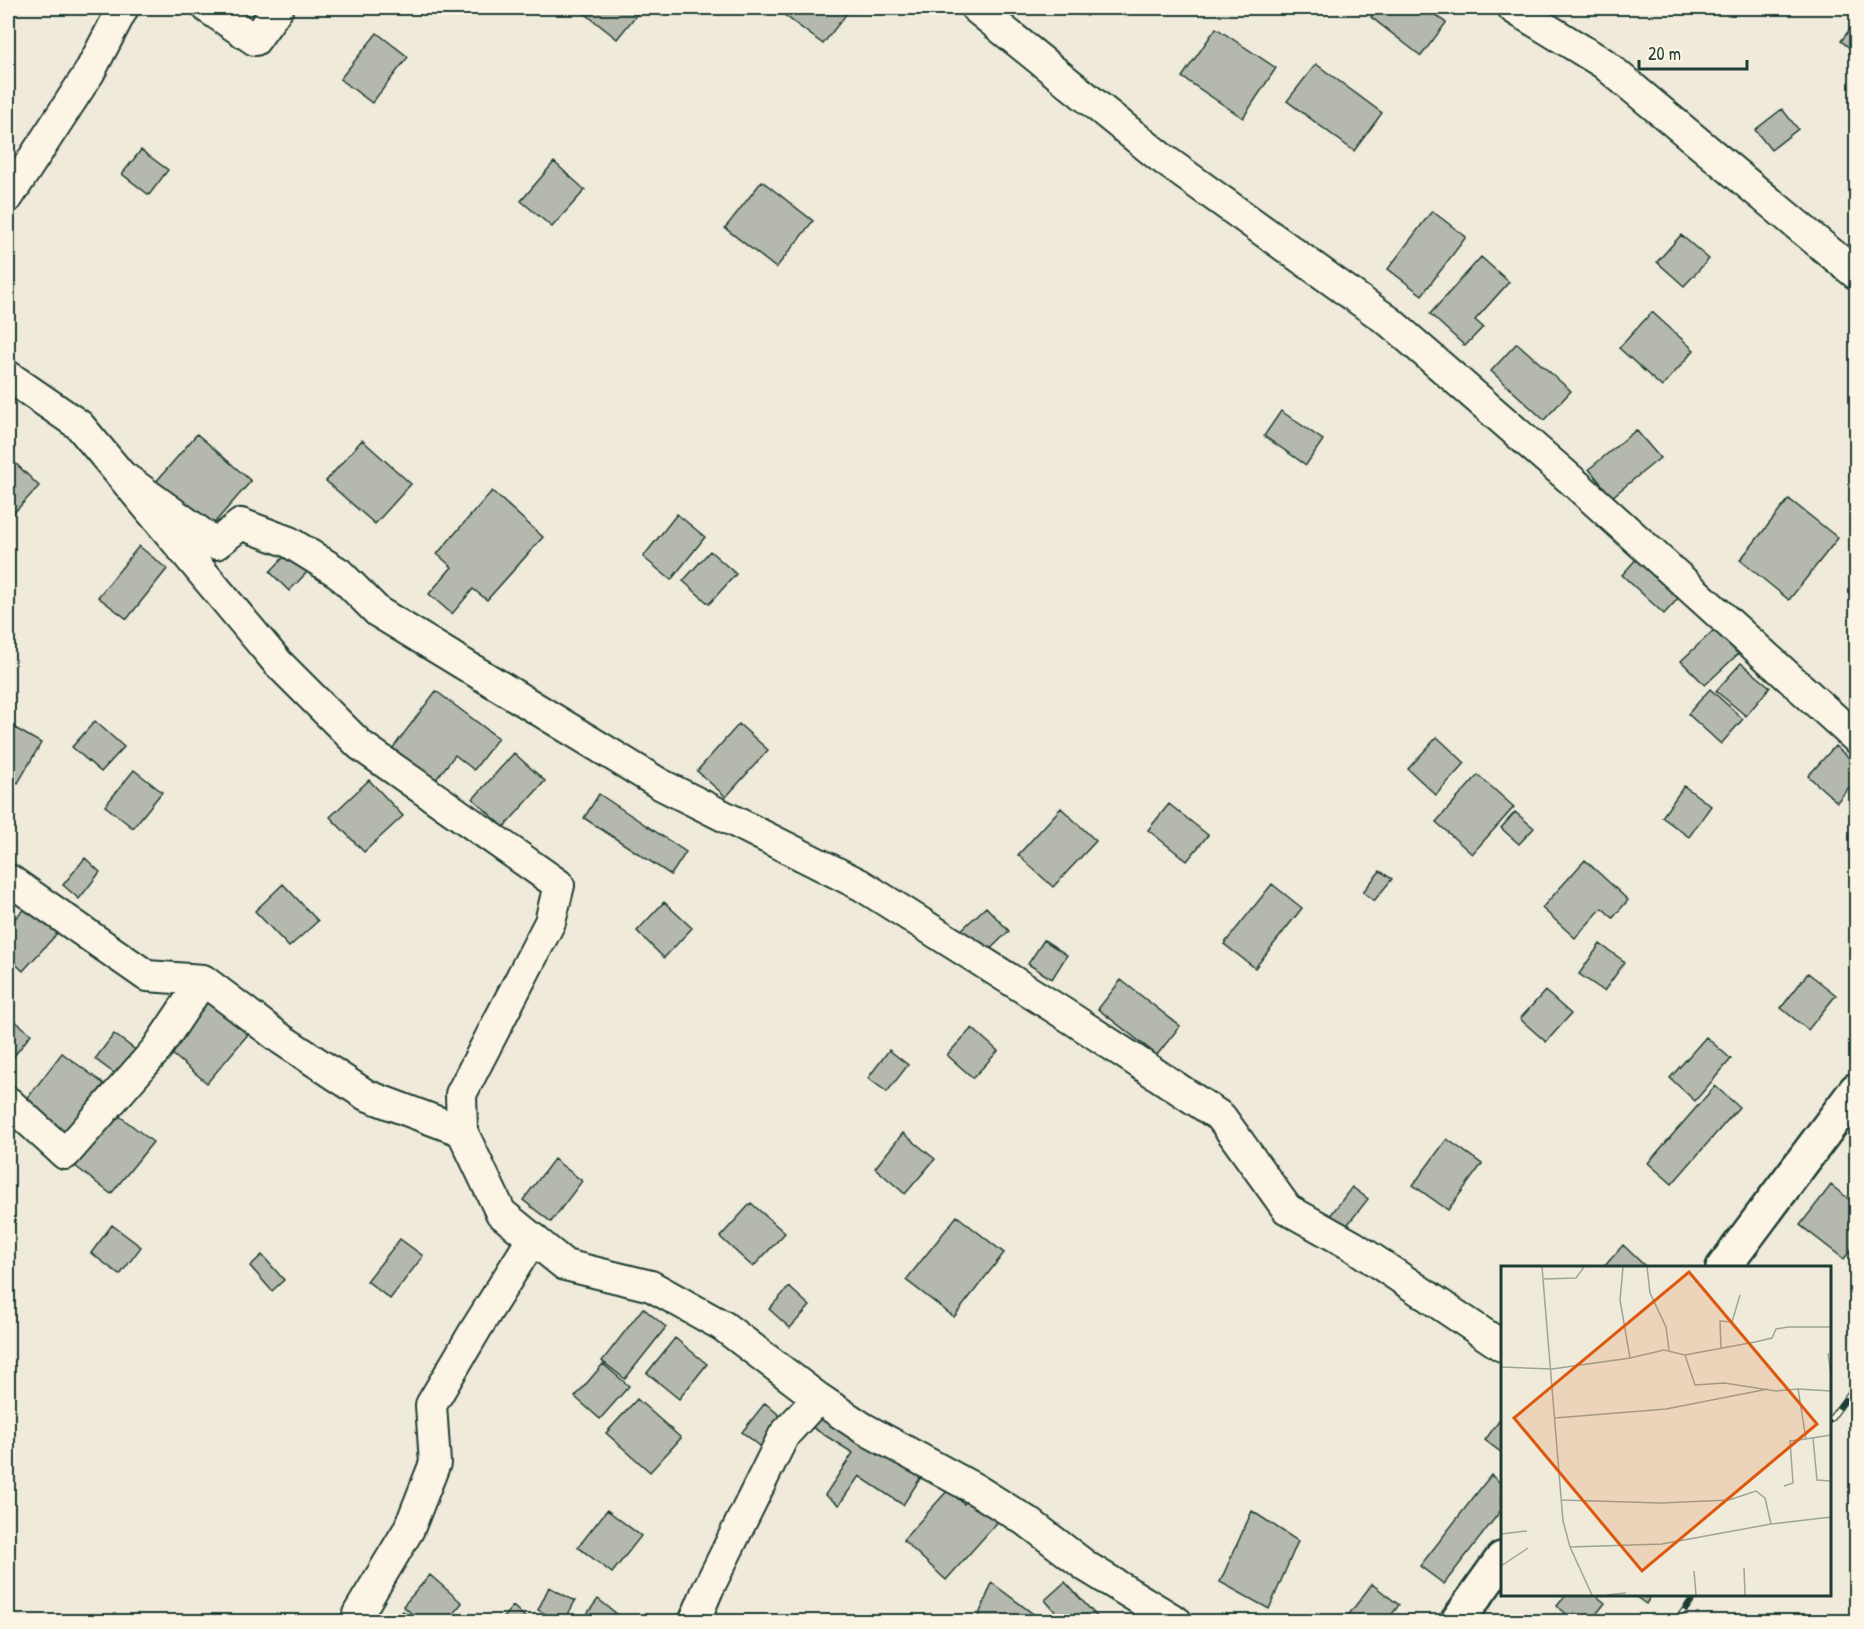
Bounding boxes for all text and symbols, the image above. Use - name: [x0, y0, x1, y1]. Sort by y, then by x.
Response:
- scale bar: [1639, 33, 1747, 71]
- text: 20 m: [1648, 41, 1681, 66]
- inset map: [1501, 1266, 1831, 1596]

